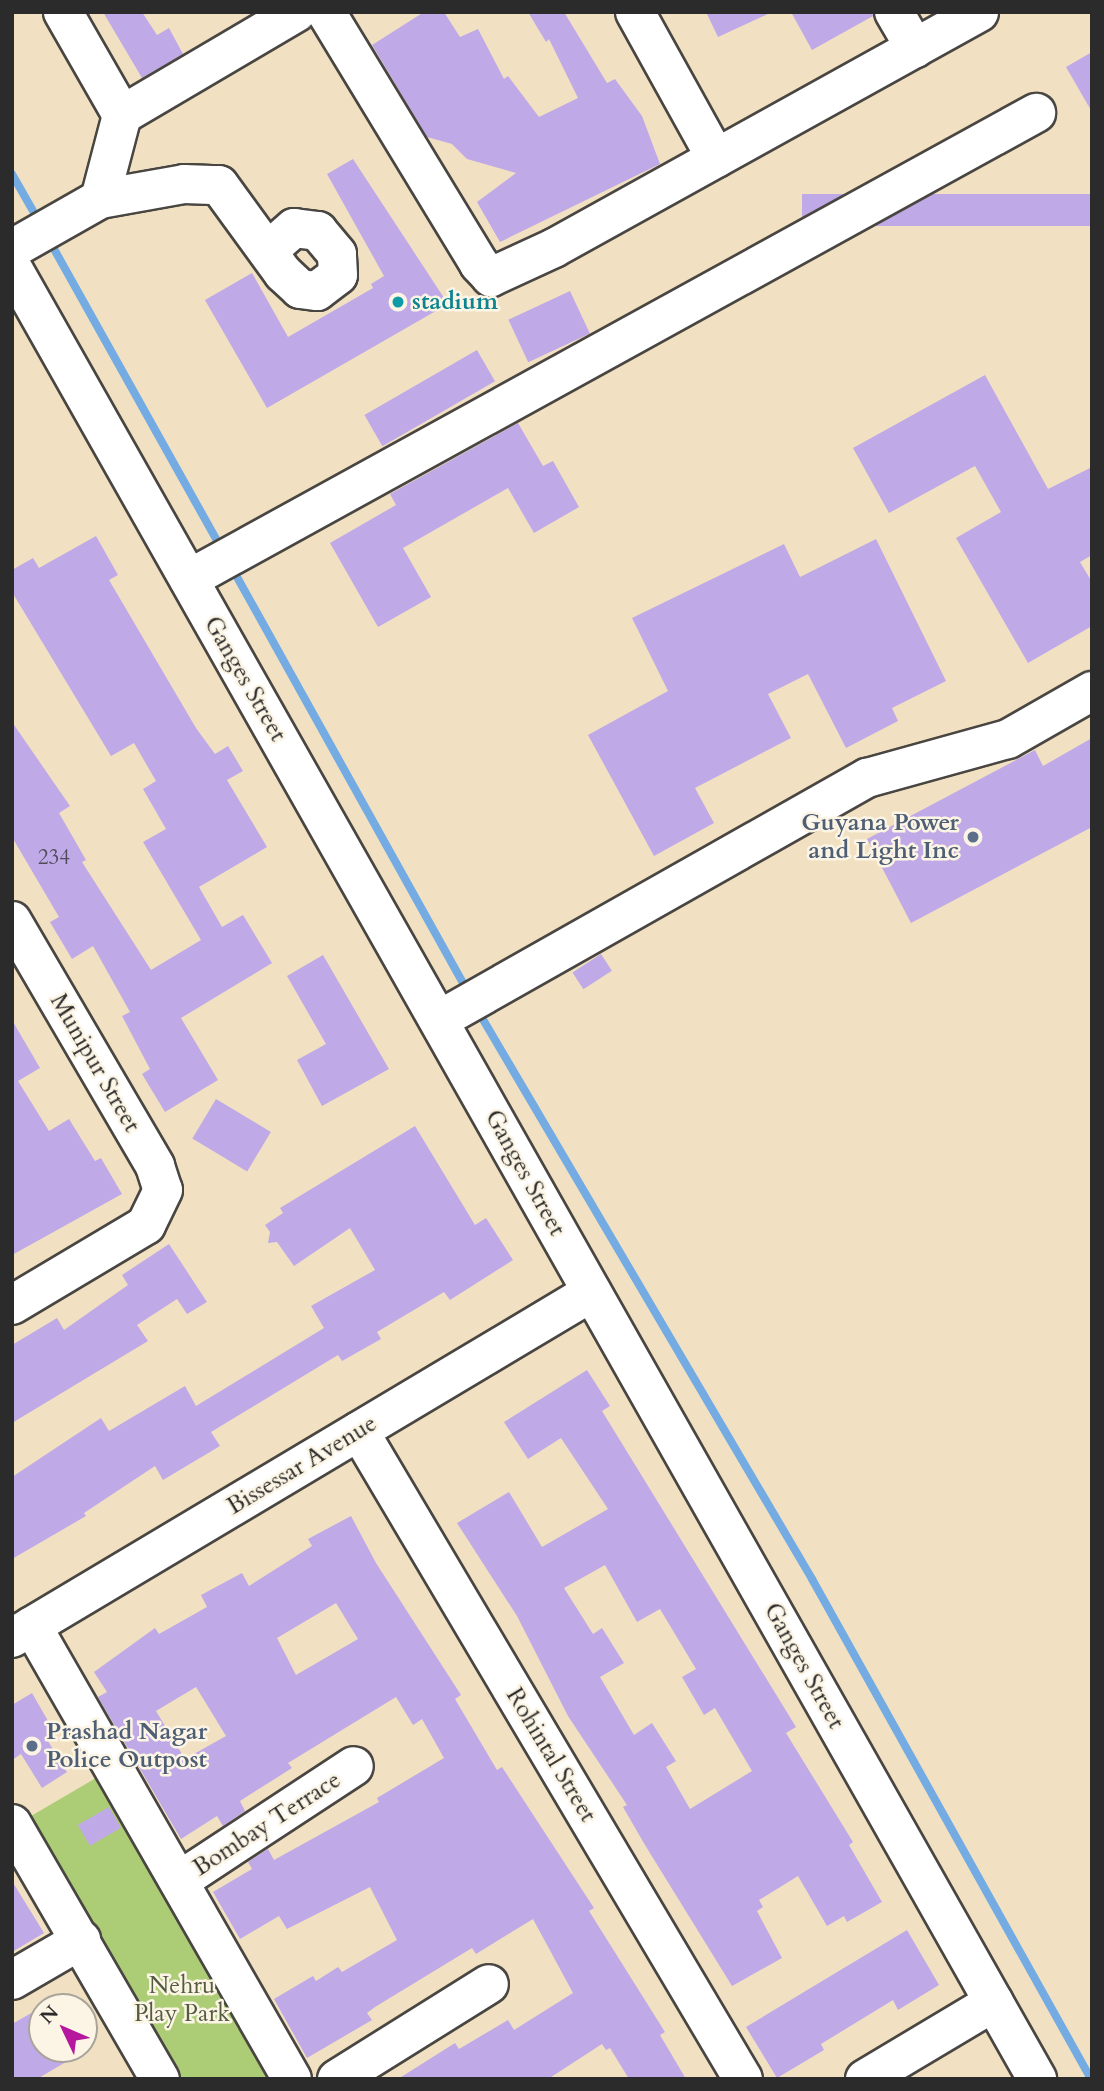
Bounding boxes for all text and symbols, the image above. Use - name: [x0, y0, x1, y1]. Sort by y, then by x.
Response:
- place label: stadium: [412, 288, 498, 316]
- marker: stadium: [390, 294, 406, 310]
- street label: Ganges Street: [198, 611, 292, 747]
- place label: Guyana Power and Light Inc: [801, 809, 959, 865]
- marker: Guyana Power and Light Inc: [965, 829, 981, 845]
- house number: 234: [38, 845, 70, 871]
- street label: Munipur Street: [44, 989, 146, 1137]
- street label: Ganges Street: [479, 1105, 571, 1241]
- street label: Bissessar Avenue: [222, 1409, 382, 1521]
- street label: Ganges Street: [758, 1598, 850, 1734]
- street label: Rohintal Street: [500, 1683, 602, 1827]
- place label: Prashad Nagar Police Outpost: [46, 1718, 207, 1774]
- marker: Prashad Nagar Police Outpost: [24, 1738, 40, 1754]
- street label: Bombay Terrace: [188, 1766, 346, 1882]
- park label: Nehru Play Park: [134, 1972, 230, 2028]
- north arrow: [28, 1993, 98, 2063]
- text: N: [34, 2000, 64, 2030]

